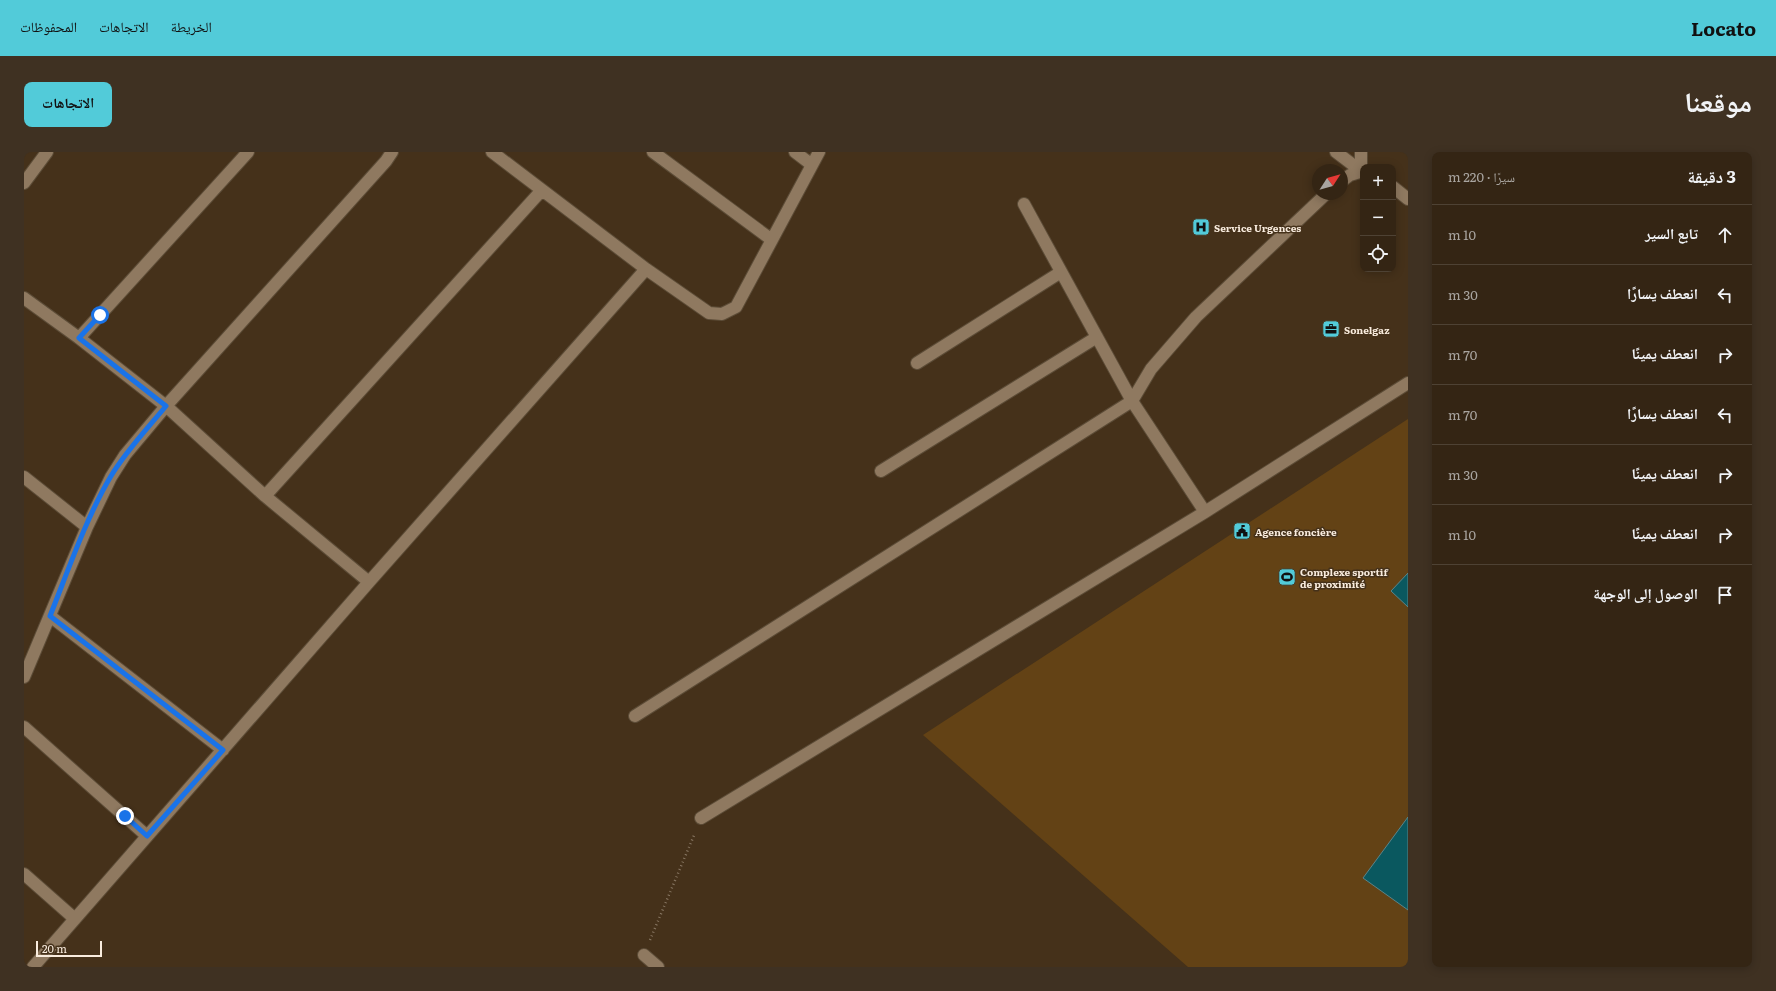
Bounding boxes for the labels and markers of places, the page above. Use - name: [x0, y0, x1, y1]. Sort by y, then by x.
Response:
- hospital icon: Service Urgences: [1191, 217, 1211, 237]
- place label: Service Urgences: [1214, 220, 1301, 235]
- office icon: Sonelgaz: [1321, 319, 1341, 339]
- place label: Sonelgaz: [1344, 322, 1390, 337]
- public building icon: Agence foncière: [1232, 521, 1252, 541]
- place label: Agence foncière: [1255, 524, 1337, 539]
- place label: Complexe sportif de proximité: [1300, 564, 1389, 591]
- sports icon: Complexe sportif de proximité: [1277, 567, 1297, 587]

